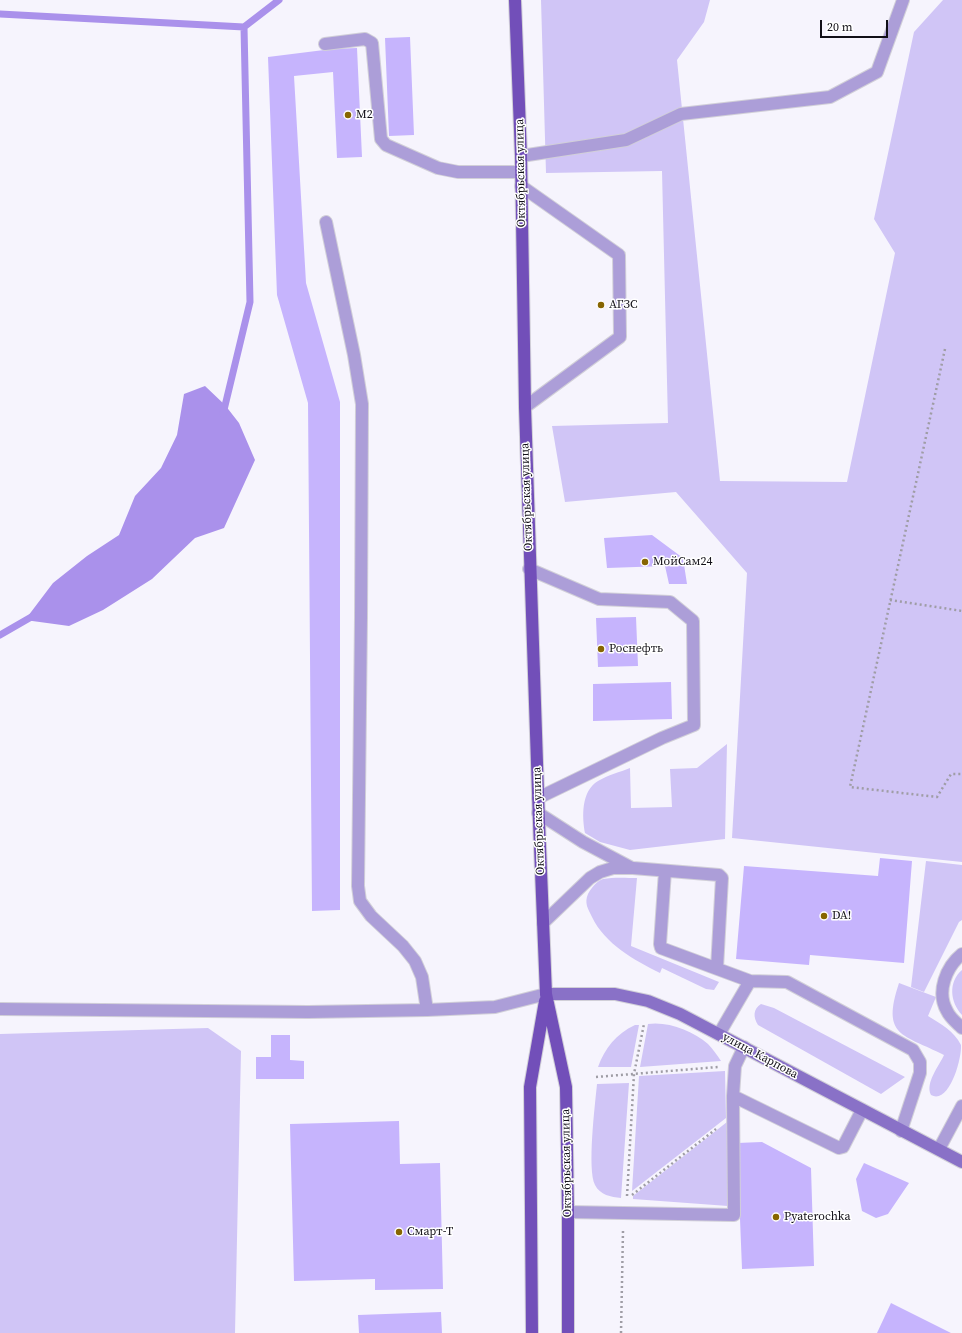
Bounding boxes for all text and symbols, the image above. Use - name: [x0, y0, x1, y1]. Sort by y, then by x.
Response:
- scale bar: [822, 12, 890, 38]
- text: 20 m: [827, 19, 853, 35]
- place label: М2: [356, 108, 373, 122]
- marker: М2: [343, 110, 353, 120]
- street label: Октябрьская улица: [513, 119, 529, 227]
- place label: АГЗС: [609, 298, 638, 312]
- marker: АГЗС: [596, 300, 606, 310]
- street label: Октябрьская улица: [518, 443, 536, 551]
- place label: МойСам24: [653, 555, 712, 569]
- marker: МойСам24: [640, 557, 650, 567]
- place label: Роснефть: [609, 642, 663, 656]
- marker: Роснефть: [596, 644, 606, 654]
- street label: Октябрьская улица: [530, 767, 548, 875]
- place label: DA!: [832, 909, 851, 923]
- marker: DA!: [819, 911, 829, 921]
- street label: улица Карпова: [720, 1030, 800, 1082]
- street label: Октябрьская улица: [559, 1109, 575, 1217]
- place label: Pyaterochka: [784, 1210, 851, 1224]
- marker: Pyaterochka: [771, 1212, 781, 1222]
- place label: Смарт-Т: [407, 1225, 453, 1239]
- marker: Смарт-Т: [394, 1227, 404, 1237]

